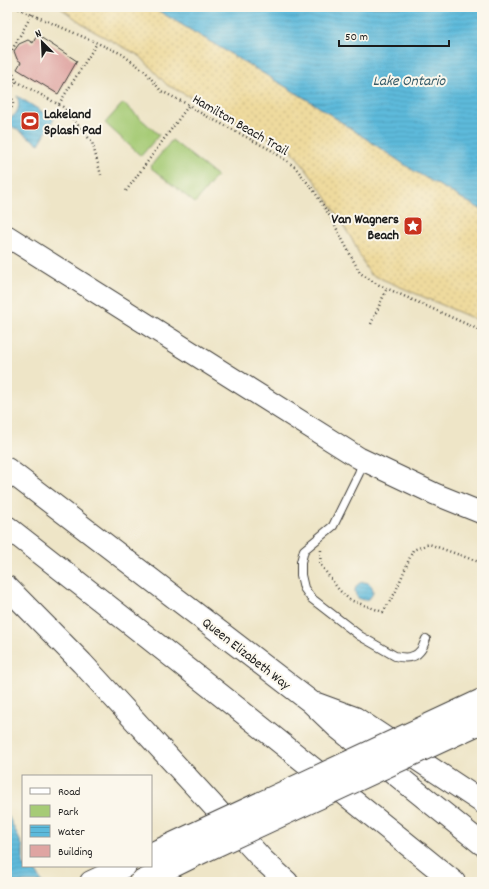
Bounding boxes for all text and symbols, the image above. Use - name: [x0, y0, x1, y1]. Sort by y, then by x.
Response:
- north arrow: [22, 22, 62, 62]
- scale bar: [339, 22, 449, 48]
- text: N: [33, 26, 45, 43]
- text: 50 m: [345, 29, 368, 46]
- water label: Lake Ontario: [373, 71, 447, 93]
- street label: Hamilton Beach Trail: [188, 90, 292, 162]
- place label: Lakeland Splash Pad: [44, 105, 102, 141]
- sports icon: Lakeland Splash Pad: [19, 110, 41, 132]
- place label: Van Wagners Beach: [332, 210, 400, 246]
- place icon: Van Wagners Beach: [402, 215, 424, 237]
- street label: Queen Elizabeth Way: [197, 614, 295, 696]
- legend: [22, 775, 152, 867]
- text: Road: [58, 784, 80, 801]
- text: Park: [58, 804, 79, 821]
- text: Water: [58, 824, 85, 841]
- text: Building: [58, 844, 93, 861]

